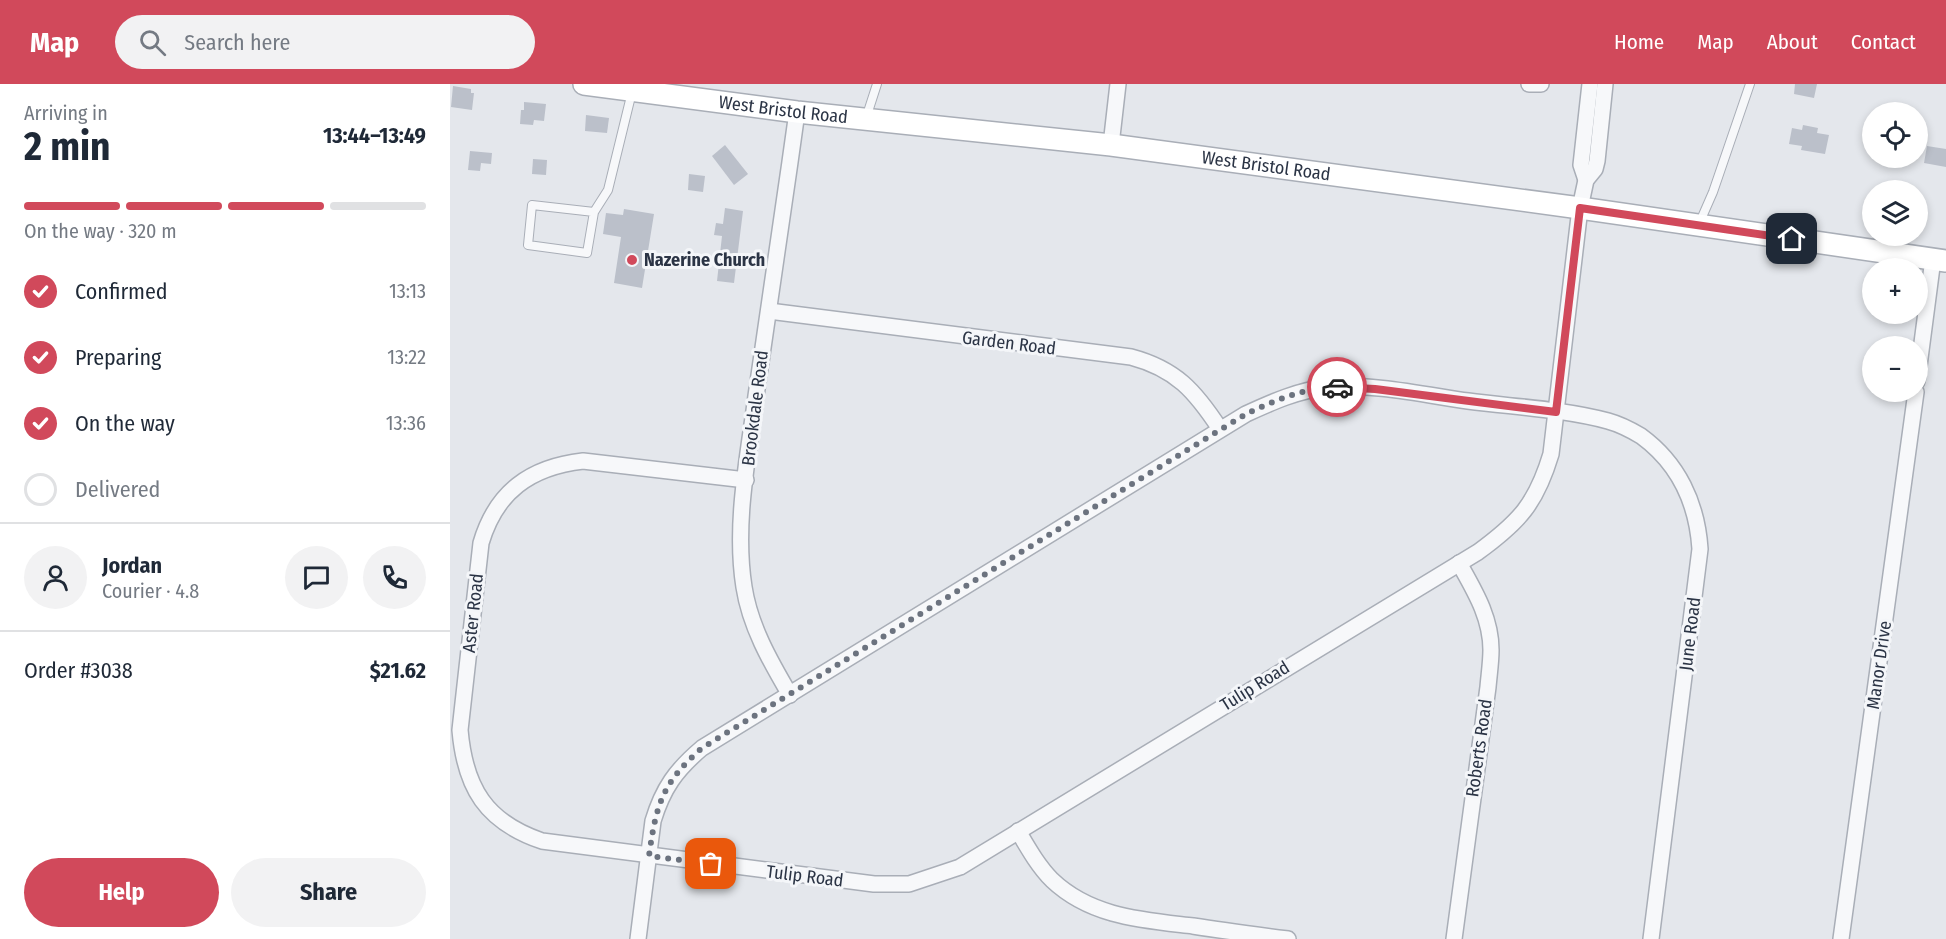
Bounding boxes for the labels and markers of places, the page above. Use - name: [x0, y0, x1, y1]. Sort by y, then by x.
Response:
- pin: [1766, 213, 1817, 264]
- place label: Nazerine Church: [644, 249, 765, 271]
- marker: Nazerine Church: [625, 253, 639, 267]
- pin: [685, 838, 736, 889]

